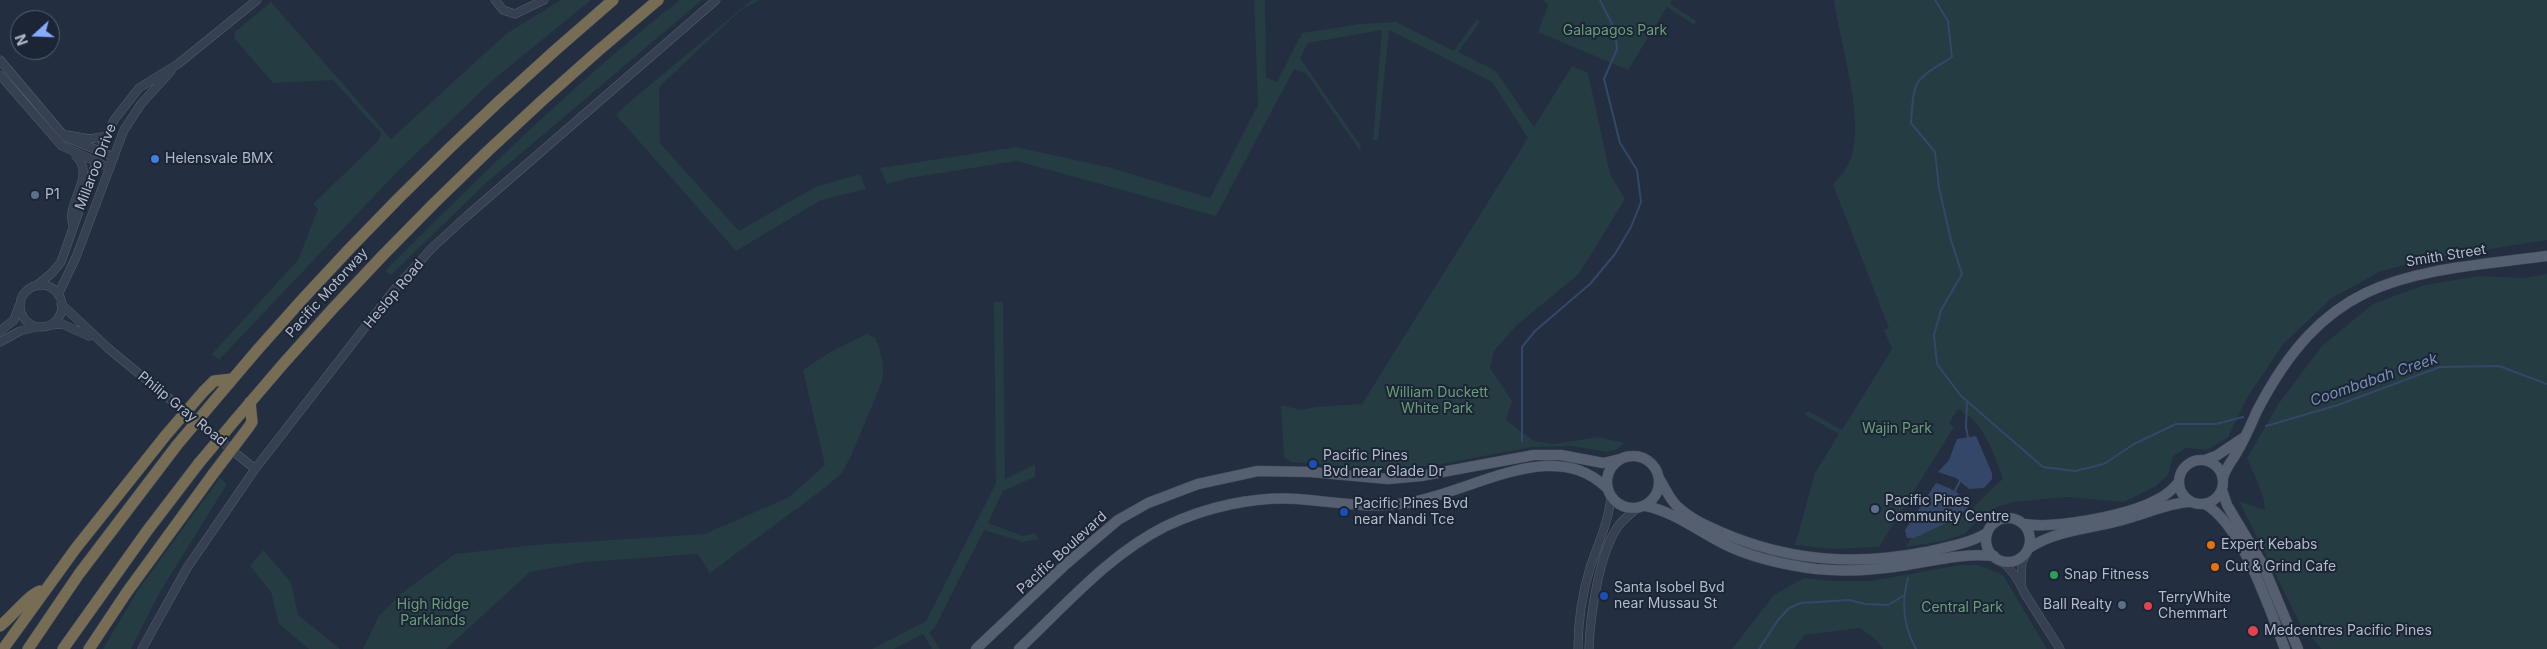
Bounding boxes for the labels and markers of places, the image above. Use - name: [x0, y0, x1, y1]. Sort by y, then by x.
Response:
- place label: Helensvale BMX: [165, 151, 273, 167]
- marker: Helensvale BMX: [149, 153, 161, 165]
- place label: P1: [45, 187, 60, 203]
- marker: P1: [29, 189, 41, 201]
- place label: Pacific Pines Bvd near Glade Dr: [1323, 448, 1444, 481]
- marker: Pacific Pines Bvd near Glade Dr: [1307, 458, 1319, 470]
- place label: Pacific Pines Community Centre: [1885, 493, 2009, 526]
- place label: Pacific Pines Bvd near Nandi Tce: [1354, 496, 1468, 528]
- marker: Pacific Pines Community Centre: [1869, 503, 1881, 515]
- marker: Pacific Pines Bvd near Nandi Tce: [1338, 506, 1350, 518]
- place label: Expert Kebabs: [2221, 537, 2317, 553]
- marker: Expert Kebabs: [2205, 539, 2217, 551]
- place label: Cut & Grind Cafe: [2225, 559, 2336, 575]
- marker: Cut & Grind Cafe: [2209, 561, 2221, 573]
- place label: Snap Fitness: [2064, 567, 2149, 583]
- marker: Snap Fitness: [2048, 569, 2060, 581]
- place label: Santa Isobel Bvd near Mussau St: [1614, 580, 1724, 612]
- marker: Santa Isobel Bvd near Mussau St: [1598, 590, 1610, 602]
- place label: TerryWhite Chemmart: [2158, 590, 2231, 622]
- place label: Ball Realty: [2043, 597, 2112, 613]
- marker: Ball Realty: [2116, 599, 2128, 611]
- marker: TerryWhite Chemmart: [2142, 600, 2154, 612]
- place label: Medcentres Pacific Pines: [2264, 623, 2432, 639]
- marker: Medcentres Pacific Pines: [2246, 624, 2260, 638]

